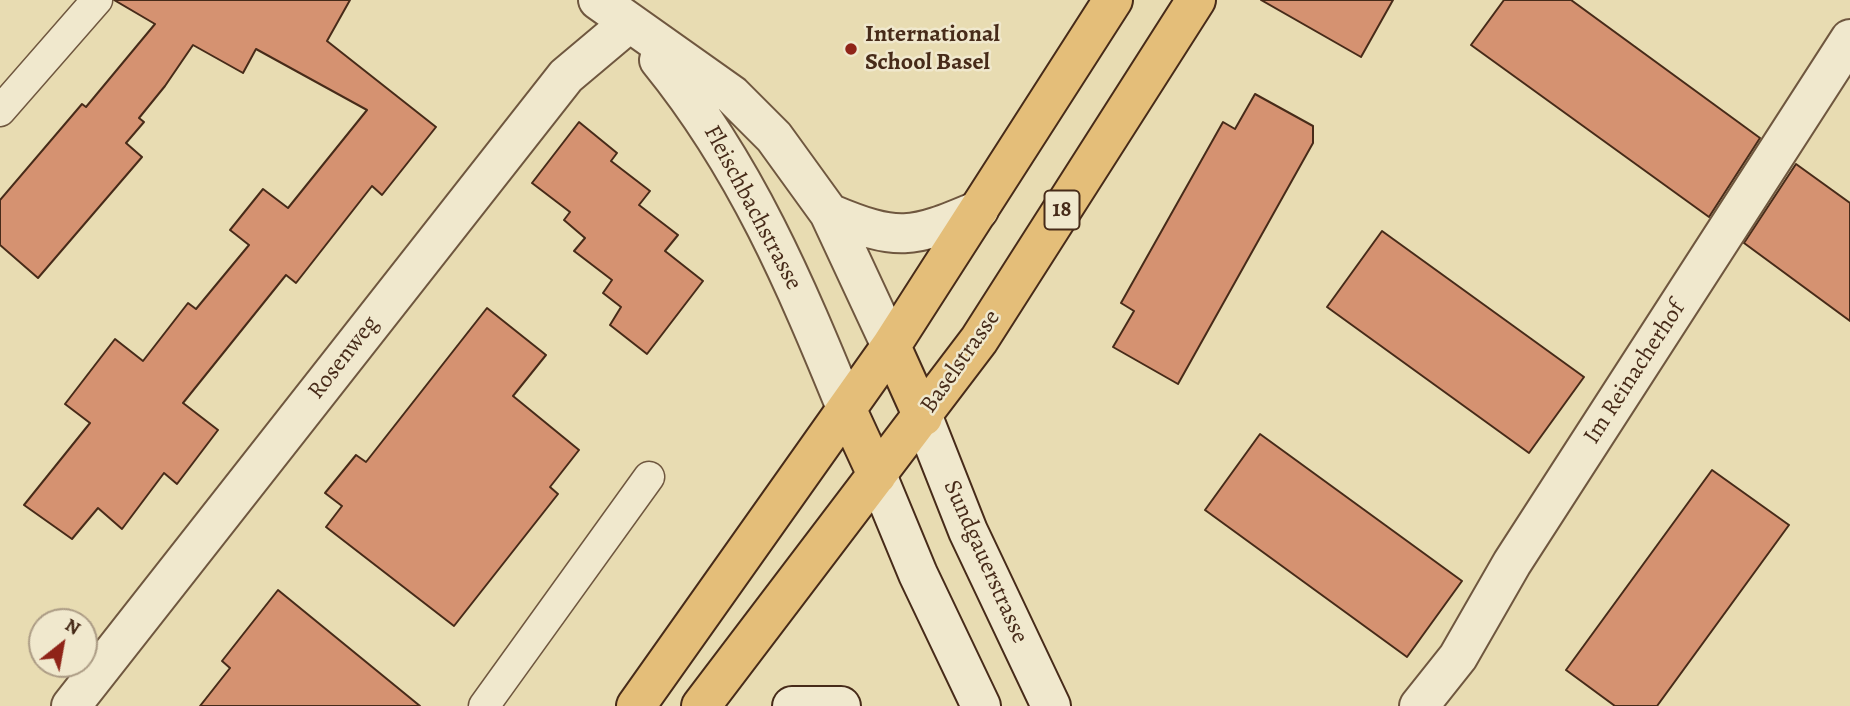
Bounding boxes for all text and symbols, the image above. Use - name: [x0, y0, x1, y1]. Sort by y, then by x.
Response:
- place label: International School Basel: [865, 21, 1000, 77]
- marker: International School Basel: [843, 41, 859, 57]
- street label: Fleischbachstrasse: [696, 121, 808, 295]
- road number: 18: [1044, 190, 1080, 230]
- street label: Im Reinacherhof: [1578, 296, 1692, 450]
- street label: Baselstrasse: [915, 305, 1007, 419]
- street label: Rosenweg: [302, 310, 386, 406]
- street label: Sundgauerstrasse: [936, 476, 1034, 648]
- north arrow: [28, 608, 98, 678]
- text: N: [60, 612, 85, 641]

